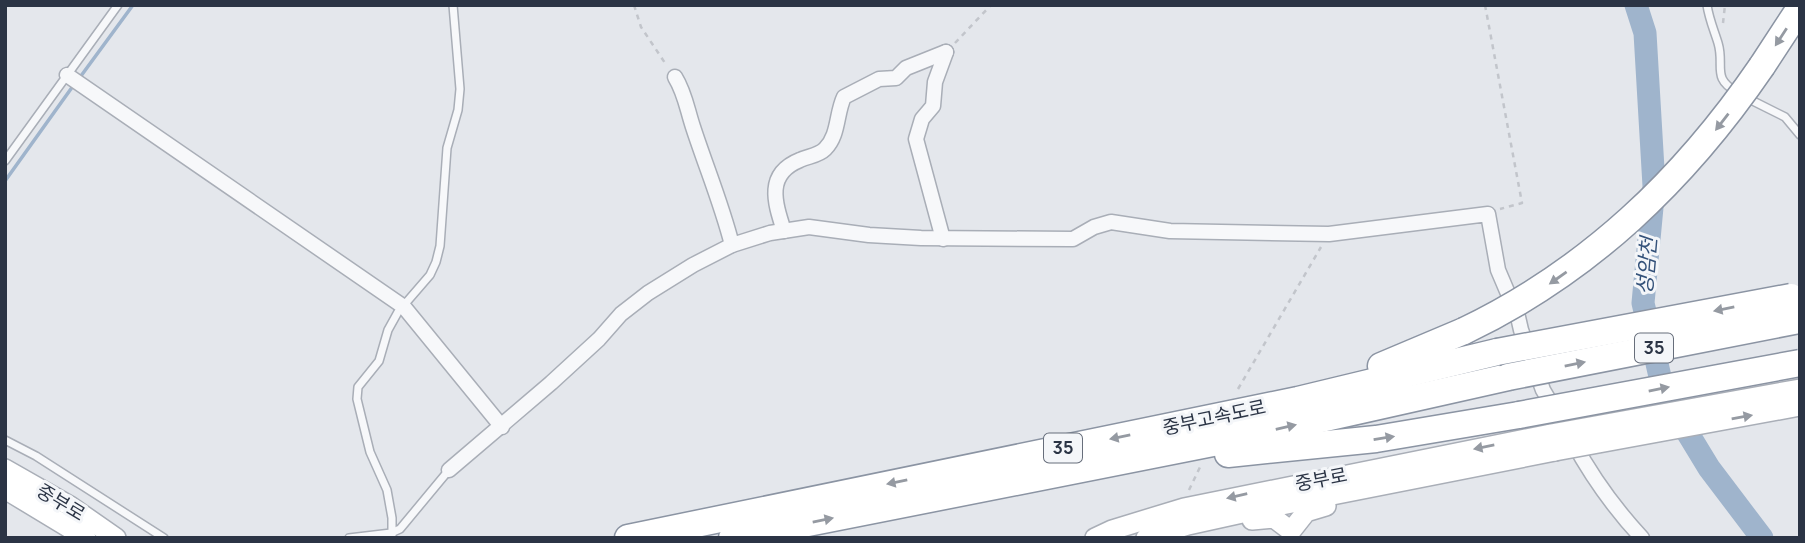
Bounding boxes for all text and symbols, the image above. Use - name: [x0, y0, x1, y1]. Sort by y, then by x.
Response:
- one-way arrow: [1774, 28, 1788, 46]
- one-way arrow: [1715, 112, 1730, 130]
- water label: 성암천: [1630, 233, 1663, 296]
- one-way arrow: [1548, 271, 1568, 284]
- one-way arrow: [1713, 304, 1735, 315]
- road number: 35: [1635, 334, 1673, 362]
- one-way arrow: [1564, 358, 1586, 369]
- one-way arrow: [1648, 383, 1670, 394]
- street label: 중부고속도로: [1160, 393, 1268, 441]
- one-way arrow: [1731, 411, 1753, 422]
- one-way arrow: [1275, 421, 1297, 432]
- one-way arrow: [1109, 431, 1131, 442]
- one-way arrow: [1373, 432, 1395, 443]
- road number: 35: [1044, 434, 1082, 462]
- one-way arrow: [1473, 442, 1495, 453]
- street label: 중부로: [1293, 461, 1349, 497]
- street label: 중부로: [32, 477, 90, 527]
- one-way arrow: [886, 477, 908, 488]
- one-way arrow: [1226, 491, 1248, 502]
- one-way arrow: [812, 514, 834, 525]

